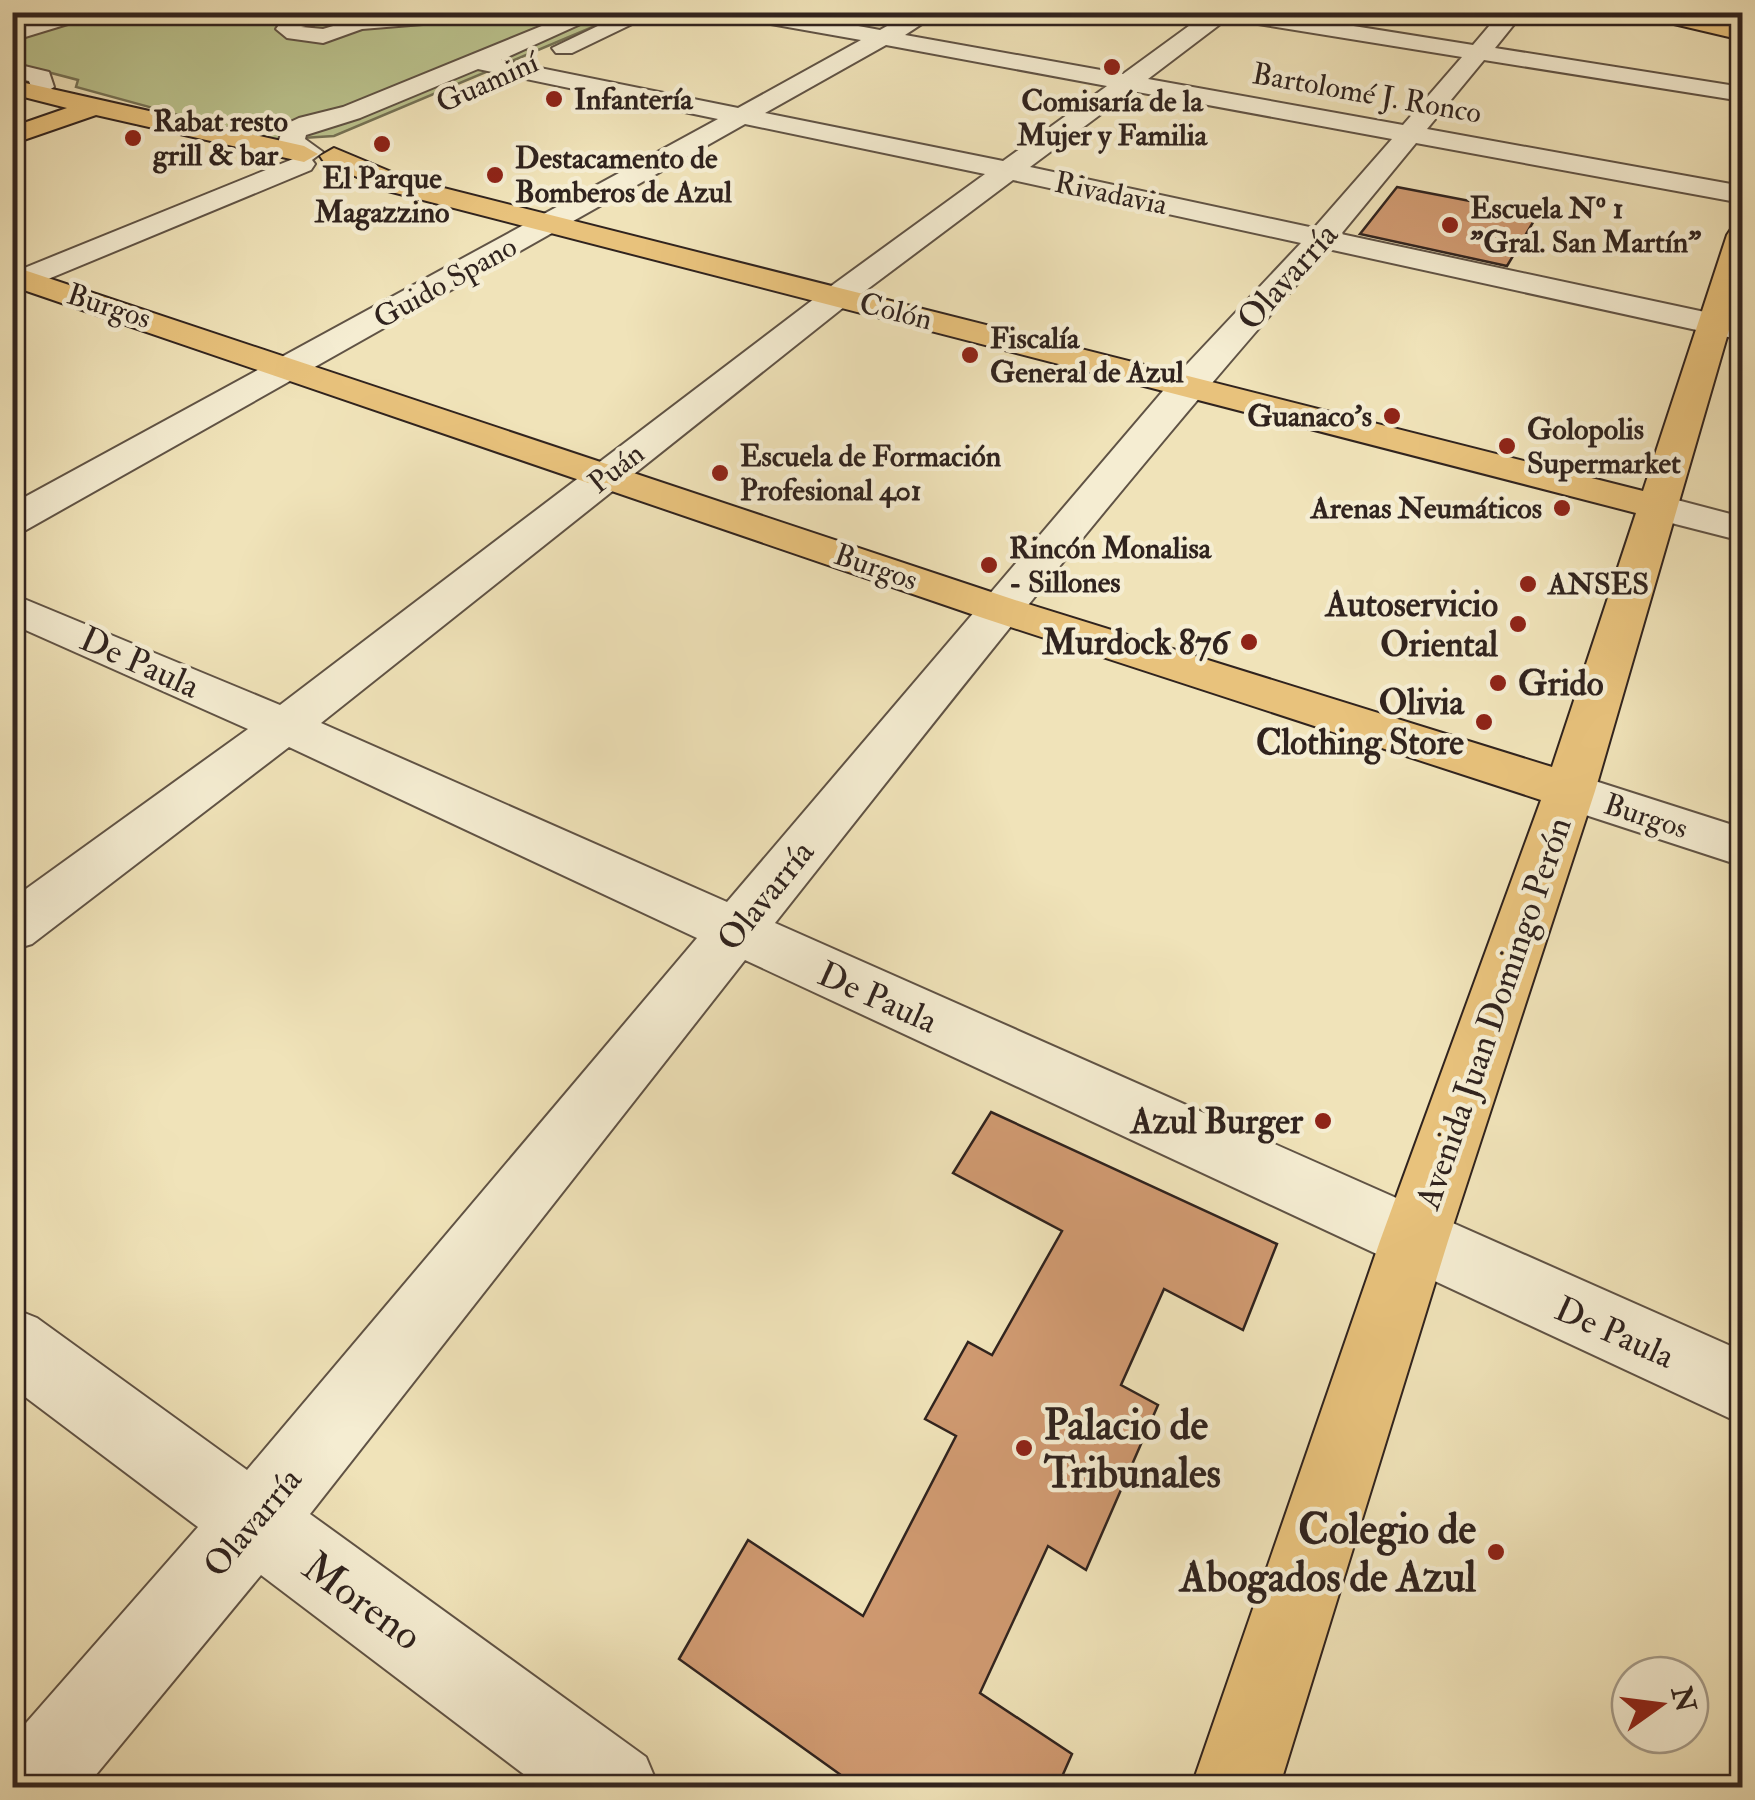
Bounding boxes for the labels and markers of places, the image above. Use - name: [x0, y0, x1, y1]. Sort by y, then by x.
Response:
- marker: Comisaría de la Mujer y Familia: [1101, 56, 1123, 78]
- place label: Infantería: [574, 81, 694, 118]
- place label: Comisaría de la Mujer y Familia: [1016, 83, 1209, 154]
- marker: Infantería: [543, 88, 565, 110]
- place label: Rabat resto grill & bar: [153, 103, 288, 174]
- marker: Rabat resto grill & bar: [122, 127, 144, 149]
- marker: El Parque Magazzino: [371, 133, 393, 155]
- place label: Destacamento de Bomberos de Azul: [515, 140, 732, 211]
- place label: El Parque Magazzino: [313, 160, 450, 231]
- marker: Destacamento de Bomberos de Azul: [484, 164, 506, 186]
- place label: Escuela Nº 1 "Gral. San Martín": [1470, 190, 1702, 261]
- marker: Escuela Nº 1 "Gral. San Martín": [1439, 214, 1461, 236]
- place label: Fiscalía General de Azul: [990, 320, 1184, 391]
- marker: Fiscalía General de Azul: [959, 344, 981, 366]
- place label: Guanaco's: [1247, 398, 1372, 435]
- marker: Guanaco's: [1381, 405, 1403, 427]
- place label: Golopolis Supermarket: [1527, 411, 1681, 482]
- marker: Golopolis Supermarket: [1496, 435, 1518, 457]
- place label: Escuela de Formación Profesional 401: [740, 438, 1002, 509]
- marker: Escuela de Formación Profesional 401: [709, 462, 731, 484]
- place label: Arenas Neumáticos: [1309, 490, 1542, 527]
- marker: Arenas Neumáticos: [1551, 497, 1573, 519]
- place label: Rincón Monalisa - Sillones: [1009, 530, 1213, 601]
- marker: Rincón Monalisa - Sillones: [978, 554, 1000, 576]
- place label: ANSES: [1546, 566, 1649, 603]
- marker: ANSES: [1517, 573, 1539, 595]
- place label: Autoservicio Oriental: [1324, 583, 1499, 667]
- marker: Autoservicio Oriental: [1507, 613, 1529, 635]
- place label: Murdock 876: [1041, 621, 1231, 665]
- marker: Murdock 876: [1238, 631, 1260, 653]
- place label: Grido: [1518, 662, 1604, 706]
- marker: Grido: [1487, 672, 1509, 694]
- place label: Olivia Clothing Store: [1256, 681, 1466, 765]
- marker: Olivia Clothing Store: [1473, 711, 1495, 733]
- place label: Azul Burger: [1129, 1100, 1304, 1144]
- marker: Azul Burger: [1312, 1110, 1334, 1132]
- place label: Palacio de Tribunales: [1043, 1400, 1221, 1500]
- marker: Palacio de Tribunales: [1013, 1437, 1035, 1459]
- place label: Colegio de Abogados de Azul: [1178, 1504, 1476, 1604]
- marker: Colegio de Abogados de Azul: [1485, 1541, 1507, 1563]

